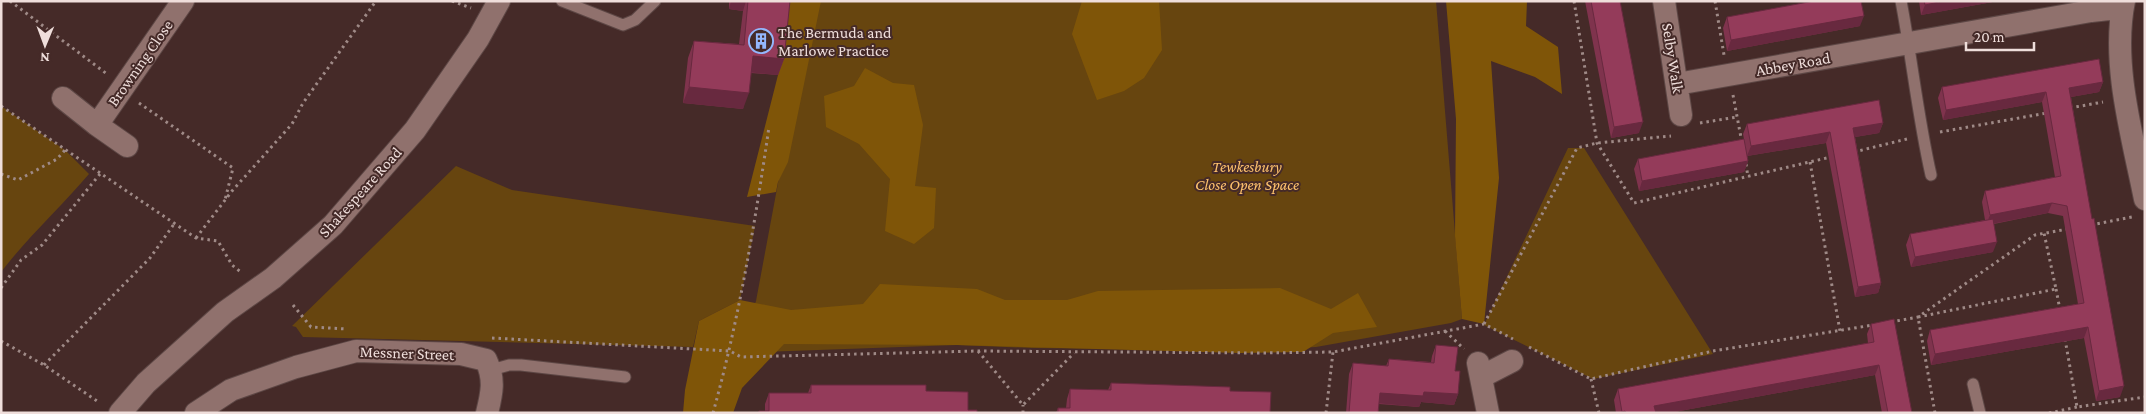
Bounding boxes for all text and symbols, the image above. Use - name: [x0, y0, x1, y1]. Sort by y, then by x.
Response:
- street label: Browning Close: [104, 17, 177, 110]
- north arrow: [20, 20, 70, 70]
- scale bar: [1966, 20, 2034, 52]
- street label: Selby Walk: [1658, 22, 1687, 95]
- place label: The Bermuda and Marlowe Practice: [778, 24, 892, 59]
- building icon: The Bermuda and Marlowe Practice: [748, 28, 774, 54]
- text: 20 m: [1974, 29, 2005, 45]
- street label: Abbey Road: [1754, 49, 1832, 80]
- text: N: [39, 50, 50, 66]
- street label: Shakespeare Road: [315, 143, 406, 241]
- park label: Tewkesbury Close Open Space: [1195, 158, 1299, 194]
- street label: Messner Street: [359, 343, 455, 363]

